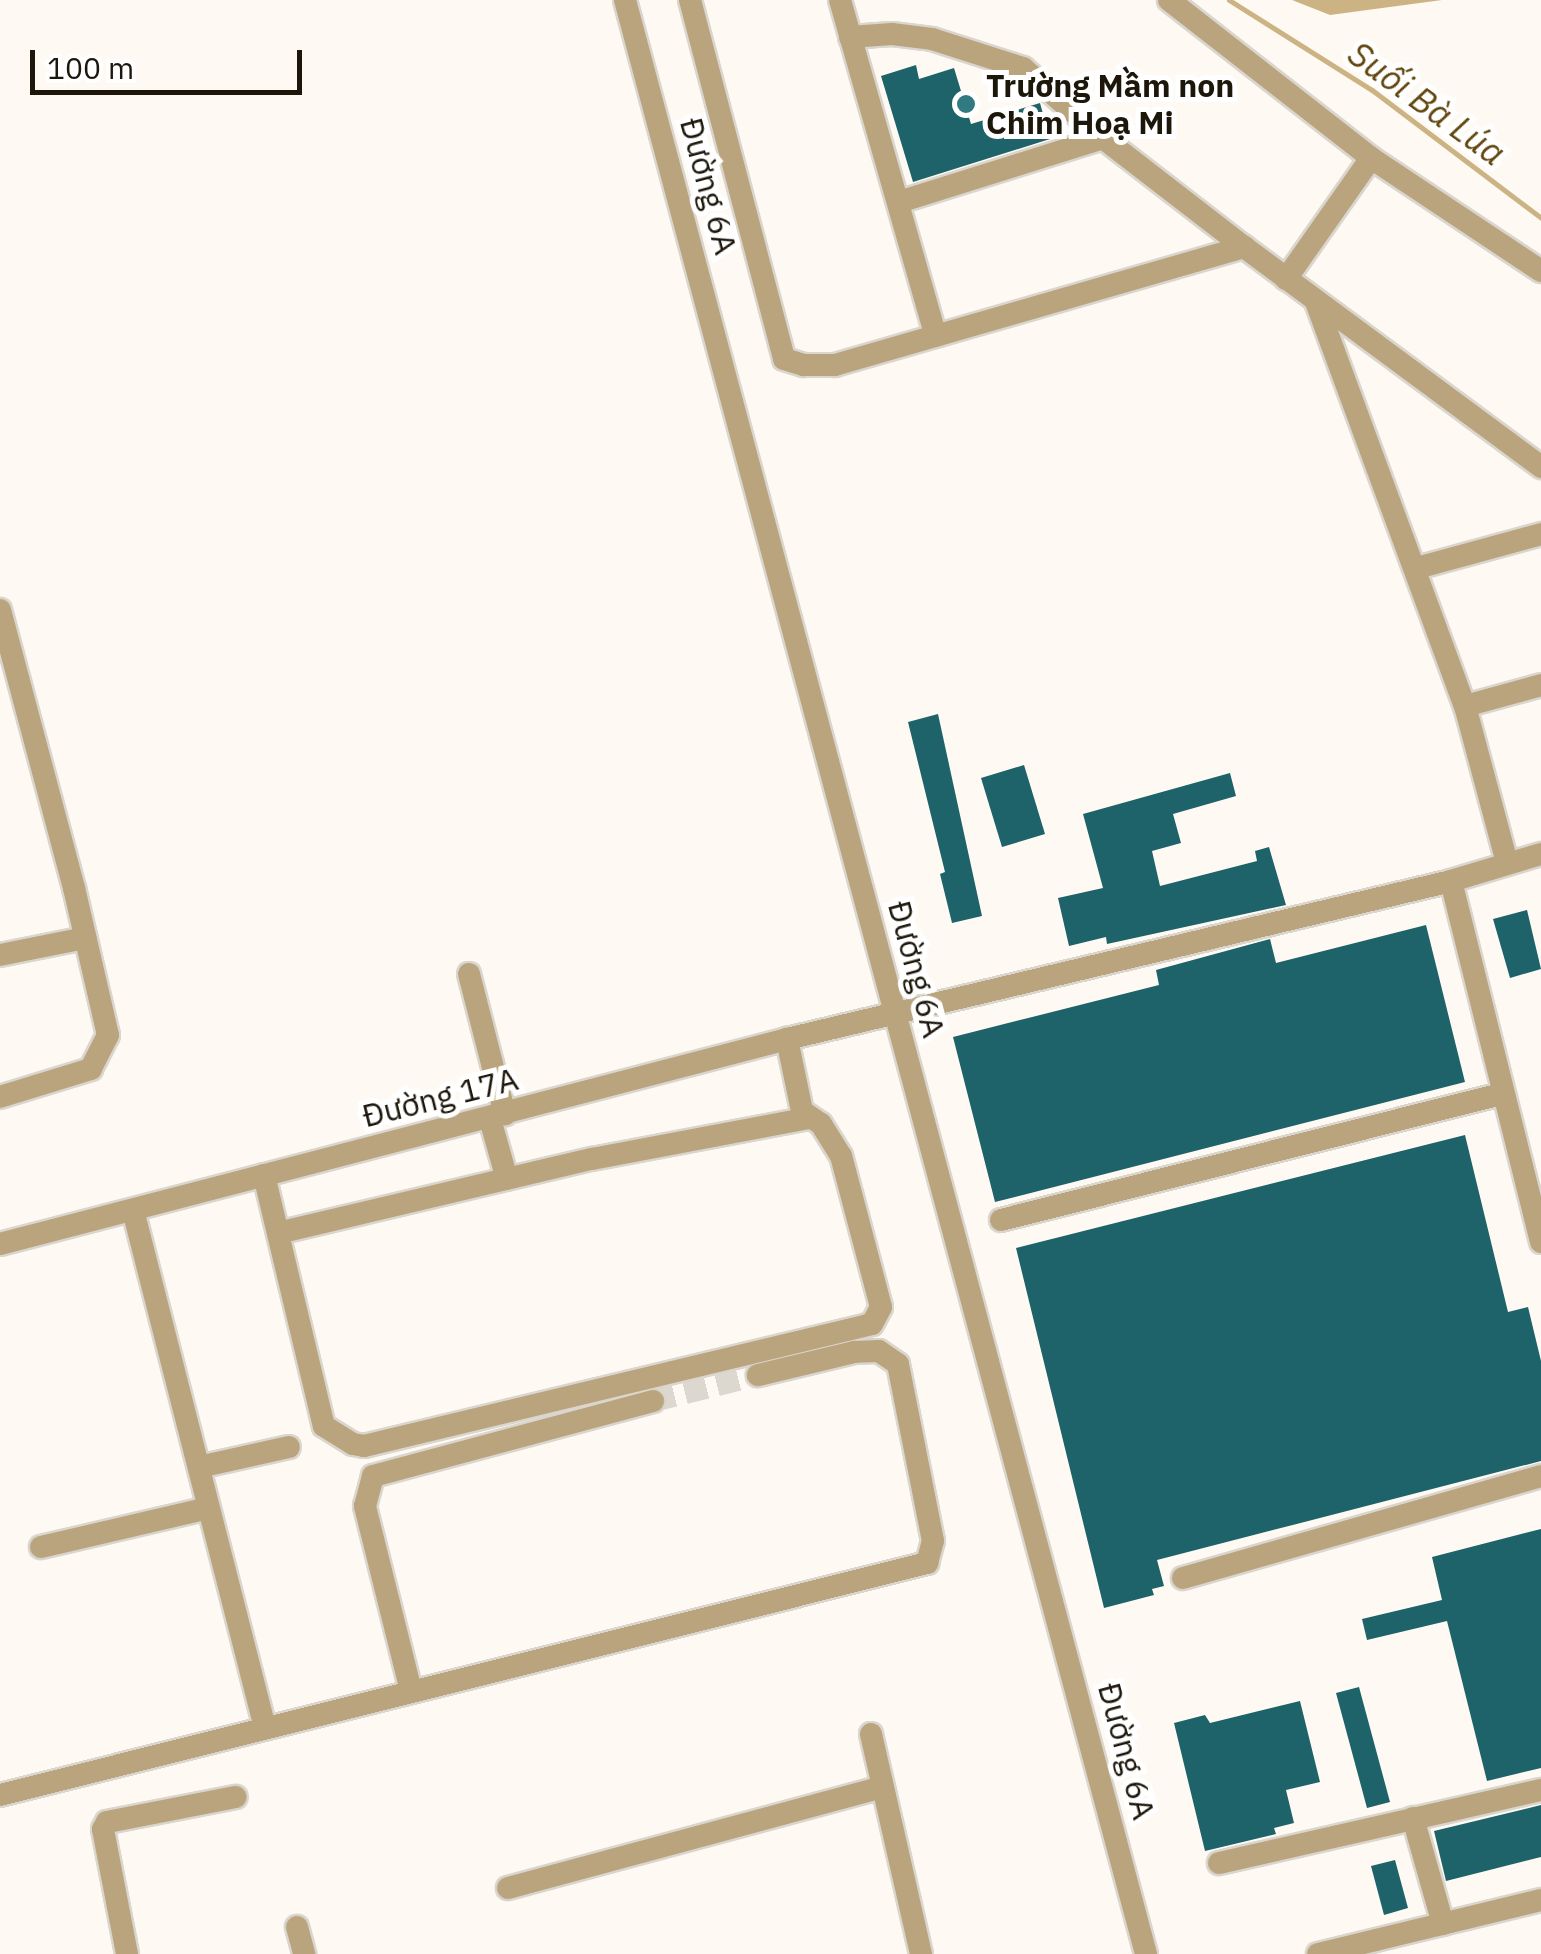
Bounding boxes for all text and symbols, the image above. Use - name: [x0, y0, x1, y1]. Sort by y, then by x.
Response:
- scale bar: [35, 30, 308, 92]
- water label: Suối Bà Lúa: [1340, 32, 1514, 174]
- text: 100 m: [47, 48, 134, 87]
- place label: Trường Mầm non Chim Hoạ Mi: [986, 67, 1234, 142]
- marker: Trường Mầm non Chim Hoạ Mi: [955, 93, 977, 115]
- street label: Đường 6A: [672, 113, 746, 259]
- street label: Đường 6A: [880, 896, 954, 1042]
- street label: Đường 17A: [358, 1059, 522, 1135]
- street label: Đường 6A: [1090, 1678, 1164, 1824]

